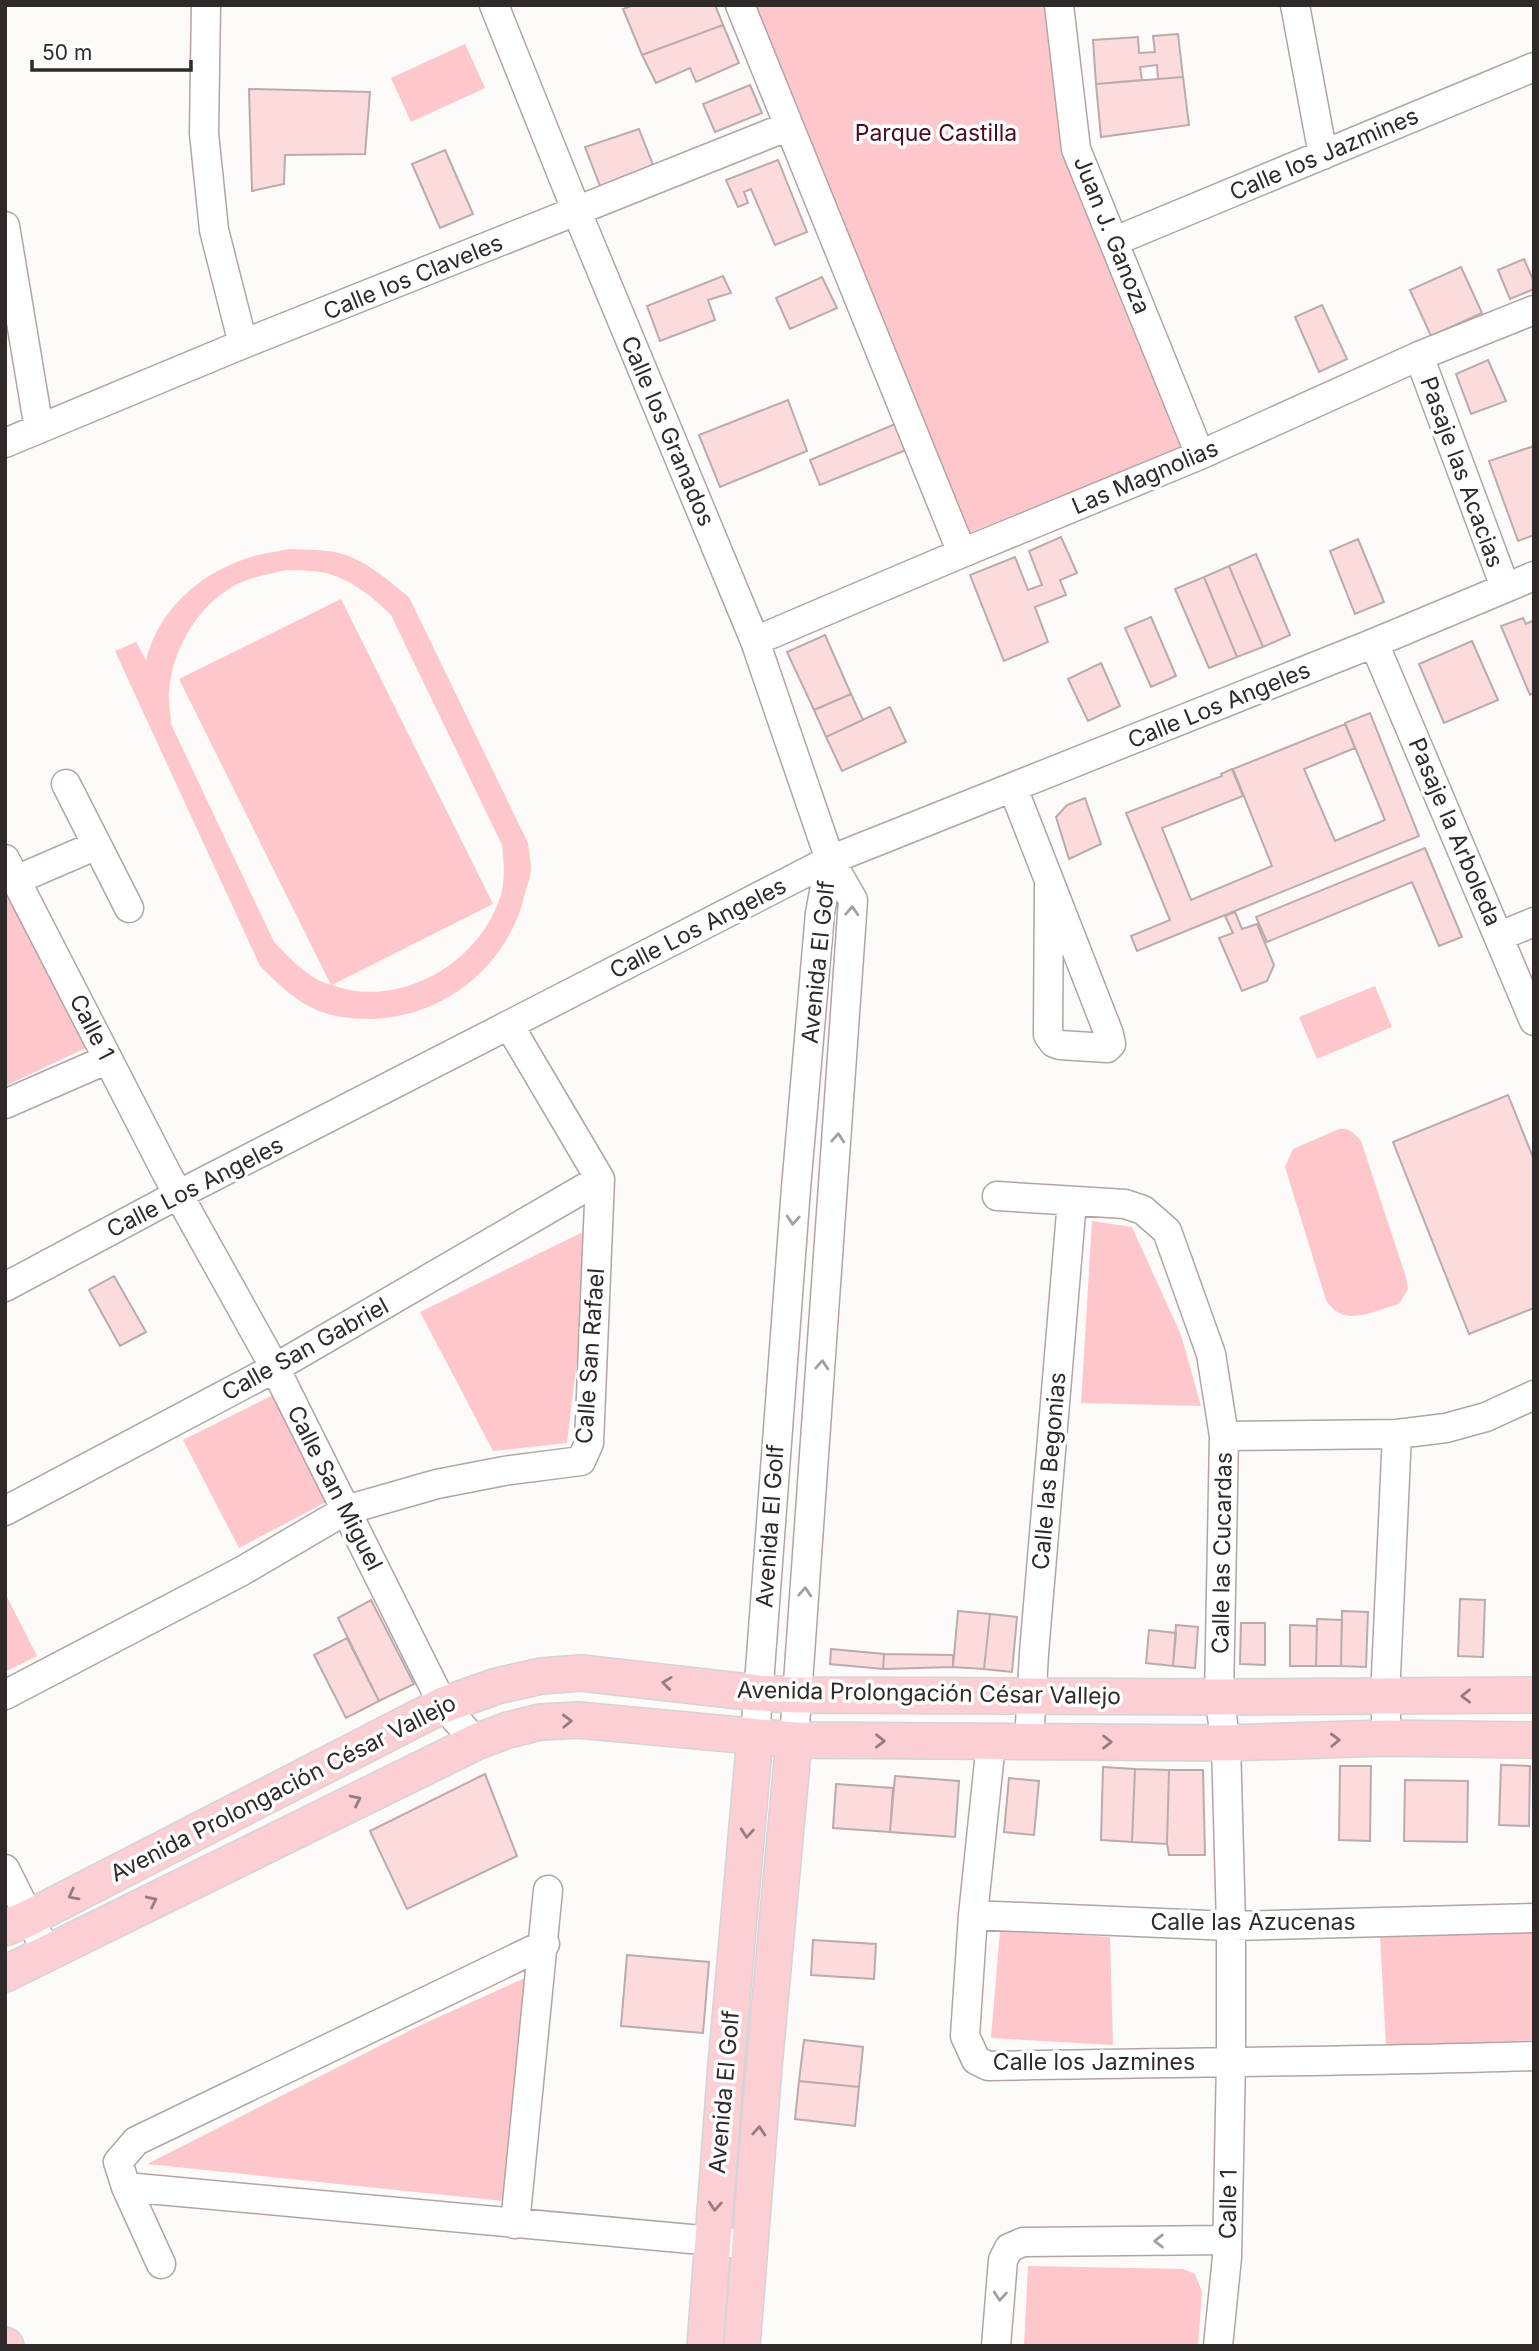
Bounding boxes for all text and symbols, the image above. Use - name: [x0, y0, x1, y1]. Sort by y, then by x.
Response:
- scale bar: [32, 28, 191, 72]
- text: 50 m: [42, 40, 92, 65]
- street label: Calle los Jazmines: [1225, 102, 1423, 206]
- park label: Parque Castilla: [855, 119, 1017, 147]
- street label: Juan J. Ganoza: [1068, 152, 1156, 318]
- street label: Calle los Claveles: [319, 228, 507, 326]
- street label: Calle los Granados: [615, 332, 721, 530]
- street label: Pasaje las Acacias: [1414, 373, 1510, 571]
- street label: Las Magnolias: [1068, 434, 1222, 520]
- street label: Calle Los Angeles: [1124, 656, 1314, 754]
- street label: Pasaje la Arboleda: [1403, 734, 1507, 930]
- street label: Calle Los Angeles: [605, 871, 791, 985]
- street label: Avenida El Golf: [796, 879, 841, 1045]
- one-way arrow: [845, 905, 860, 916]
- street label: Calle 1: [64, 989, 120, 1065]
- street label: Calle Los Angeles: [102, 1130, 288, 1244]
- one-way arrow: [830, 1132, 845, 1143]
- one-way arrow: [786, 1215, 801, 1226]
- street label: Calle San Rafael: [570, 1267, 610, 1445]
- street label: Calle San Gabriel: [217, 1292, 393, 1406]
- one-way arrow: [814, 1359, 829, 1370]
- street label: Calle las Begonias: [1026, 1371, 1072, 1571]
- street label: Calle San Miguel: [281, 1401, 389, 1575]
- street label: Avenida El Golf: [750, 1443, 790, 1609]
- street label: Calle las Cucardas: [1206, 1452, 1238, 1654]
- one-way arrow: [797, 1586, 812, 1597]
- one-way arrow: [661, 1675, 672, 1690]
- street label: Avenida Prolongación César Vallejo: [737, 1676, 1121, 1710]
- street label: Avenida Prolongación César Vallejo: [106, 1688, 460, 1888]
- one-way arrow: [1460, 1688, 1470, 1704]
- one-way arrow: [562, 1713, 573, 1728]
- one-way arrow: [1330, 1732, 1340, 1748]
- one-way arrow: [875, 1733, 885, 1749]
- one-way arrow: [1102, 1735, 1113, 1750]
- one-way arrow: [349, 1795, 361, 1809]
- one-way arrow: [740, 1828, 755, 1839]
- one-way arrow: [68, 1886, 80, 1900]
- one-way arrow: [145, 1895, 157, 1909]
- street label: Calle las Azucenas: [1150, 1908, 1356, 1936]
- street label: Avenida El Golf: [703, 2009, 745, 2175]
- street label: Calle los Jazmines: [993, 2048, 1195, 2076]
- one-way arrow: [751, 2125, 766, 2136]
- street label: Calle 1: [1213, 2169, 1243, 2239]
- one-way arrow: [708, 2201, 723, 2212]
- one-way arrow: [1153, 2233, 1164, 2249]
- one-way arrow: [993, 2291, 1008, 2302]

